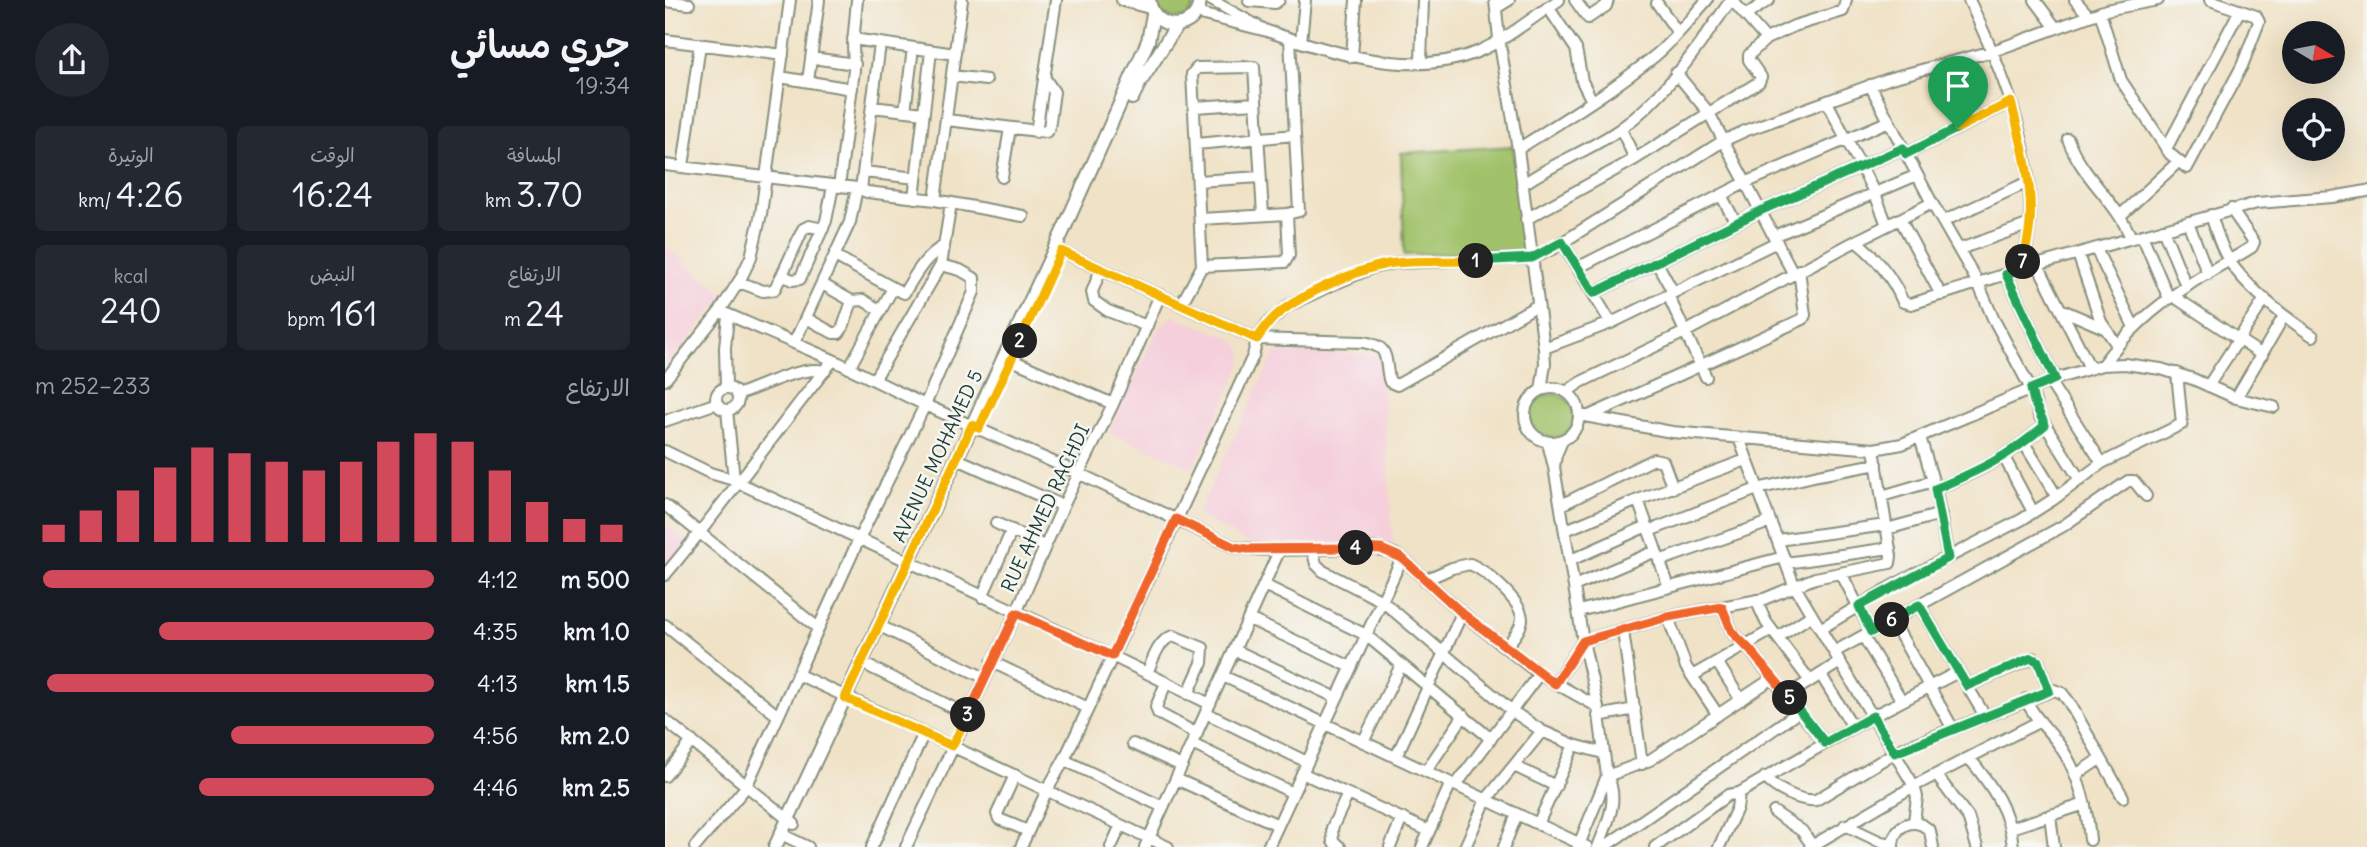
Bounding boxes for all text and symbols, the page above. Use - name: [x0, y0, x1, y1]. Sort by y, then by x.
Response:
- text: جري مسائي: [450, 21, 630, 68]
- north arrow: [2282, 21, 2345, 84]
- map controls: [2282, 21, 2345, 161]
- button: share: [35, 23, 109, 97]
- pin: [1928, 56, 1988, 128]
- icon: arrive: [1939, 67, 1977, 105]
- text: 19:34: [576, 71, 630, 100]
- button: locate: [2282, 98, 2345, 161]
- text: الوتيرة: [108, 143, 154, 167]
- text: الوقت: [310, 143, 355, 167]
- text: المسافة: [507, 143, 561, 167]
- text: 4:26: [116, 172, 183, 216]
- text: 16:24: [292, 172, 373, 216]
- text: 3.70: [516, 172, 583, 216]
- text: /km: [78, 188, 116, 212]
- text: km: [485, 188, 516, 212]
- pin: 1: [1459, 244, 1493, 278]
- pin: 7: [2005, 244, 2041, 280]
- text: 1: [1472, 248, 1479, 272]
- text: 7: [2018, 249, 2027, 273]
- text: النبض: [310, 262, 355, 286]
- text: الارتفاع: [508, 262, 561, 286]
- text: kcal: [114, 264, 148, 288]
- text: 240: [100, 288, 162, 332]
- text: 161: [330, 291, 378, 335]
- text: 24: [525, 291, 564, 335]
- text: bpm: [287, 307, 330, 331]
- text: m: [504, 307, 525, 331]
- pin: 2: [1003, 324, 1037, 358]
- text: 2: [1014, 328, 1025, 352]
- street label: AVENUE MOHAMED 5: [886, 366, 988, 546]
- text: 233–252 m: [35, 371, 151, 400]
- text: الارتفاع: [566, 373, 630, 402]
- street label: RUE AHMED RACHDI: [995, 420, 1095, 596]
- pin: 4: [1339, 530, 1373, 566]
- text: 4: [1350, 535, 1361, 559]
- text: 4:12: [478, 565, 518, 594]
- text: 500 m: [561, 565, 630, 594]
- pin: 6: [1875, 602, 1909, 638]
- text: 6: [1886, 607, 1897, 631]
- text: 4:35: [473, 617, 518, 646]
- text: 1.0 km: [564, 617, 630, 646]
- text: 4:13: [477, 669, 518, 698]
- text: 1.5 km: [565, 669, 630, 698]
- pin: 5: [1773, 680, 1807, 716]
- text: 5: [1784, 685, 1795, 709]
- pin: 3: [951, 698, 985, 732]
- text: 3: [962, 702, 973, 726]
- text: 4:56: [473, 721, 518, 750]
- text: 2.0 km: [560, 721, 630, 750]
- text: 4:46: [473, 773, 518, 802]
- text: 2.5 km: [562, 773, 630, 802]

